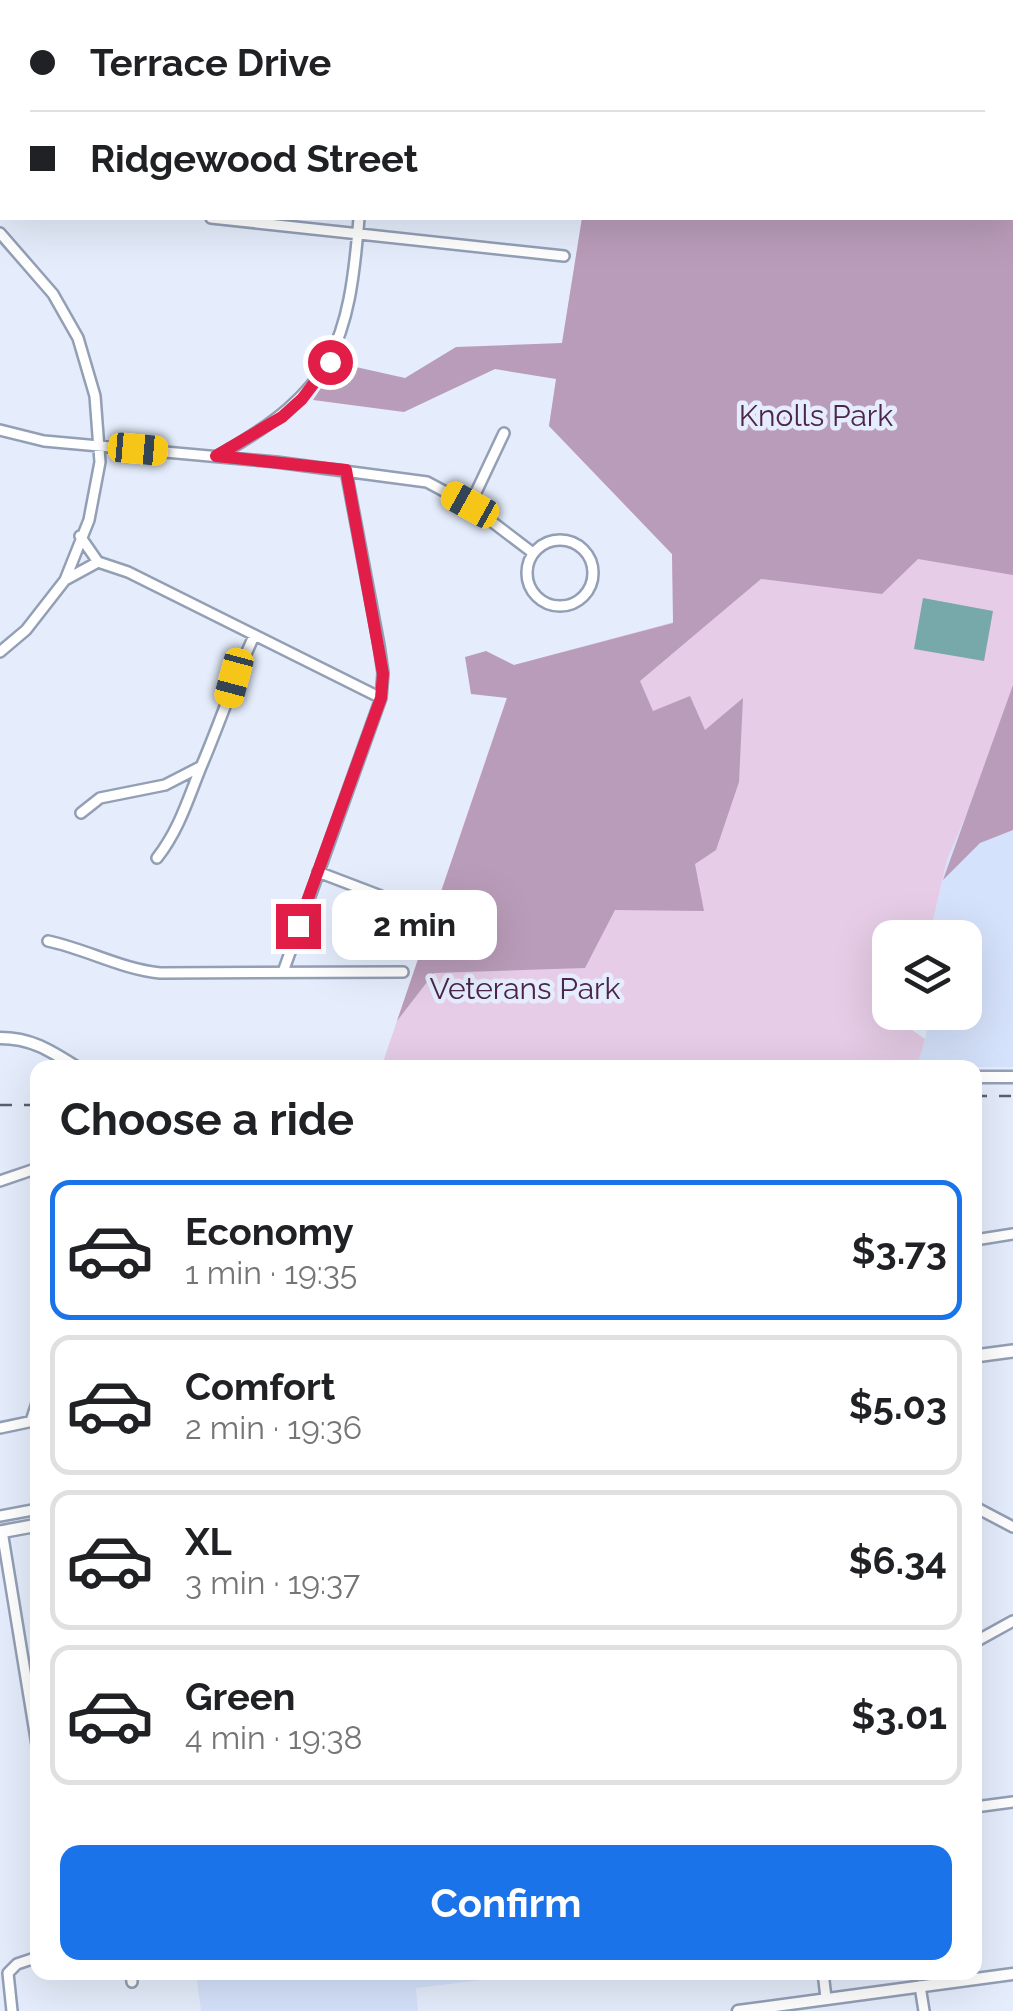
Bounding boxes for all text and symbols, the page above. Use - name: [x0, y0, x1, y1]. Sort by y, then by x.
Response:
- text: Terrace Drive: [90, 40, 331, 85]
- text: Ridgewood Street: [90, 136, 418, 181]
- route start: [308, 340, 353, 385]
- park label: Knolls Park: [739, 398, 893, 433]
- car: [107, 431, 169, 467]
- car: [436, 477, 504, 533]
- car: [212, 645, 256, 711]
- callout: 2 min: [333, 891, 498, 961]
- route end: [276, 904, 321, 949]
- text: 2 min: [373, 906, 456, 943]
- map controls: [872, 920, 982, 1030]
- button: layers: [872, 920, 982, 1030]
- park label: Veterans Park: [430, 971, 621, 1006]
- text: Choose a ride: [60, 1093, 354, 1146]
- icon: car: [65, 1205, 155, 1295]
- text: Economy: [185, 1209, 354, 1254]
- text: $3.73: [852, 1228, 947, 1273]
- text: 1 min · 19:35: [185, 1254, 357, 1291]
- icon: car: [65, 1360, 155, 1450]
- text: Comfort: [185, 1364, 335, 1409]
- text: $5.03: [849, 1383, 947, 1428]
- text: 2 min · 19:36: [185, 1409, 362, 1446]
- icon: car: [65, 1515, 155, 1605]
- text: XL: [185, 1519, 232, 1564]
- text: $6.34: [848, 1538, 947, 1583]
- text: 3 min · 19:37: [185, 1564, 360, 1601]
- icon: car: [65, 1670, 155, 1760]
- text: Green: [185, 1674, 295, 1719]
- text: $3.01: [851, 1693, 947, 1738]
- text: 4 min · 19:38: [185, 1719, 363, 1756]
- button: Confirm: [60, 1845, 952, 1960]

